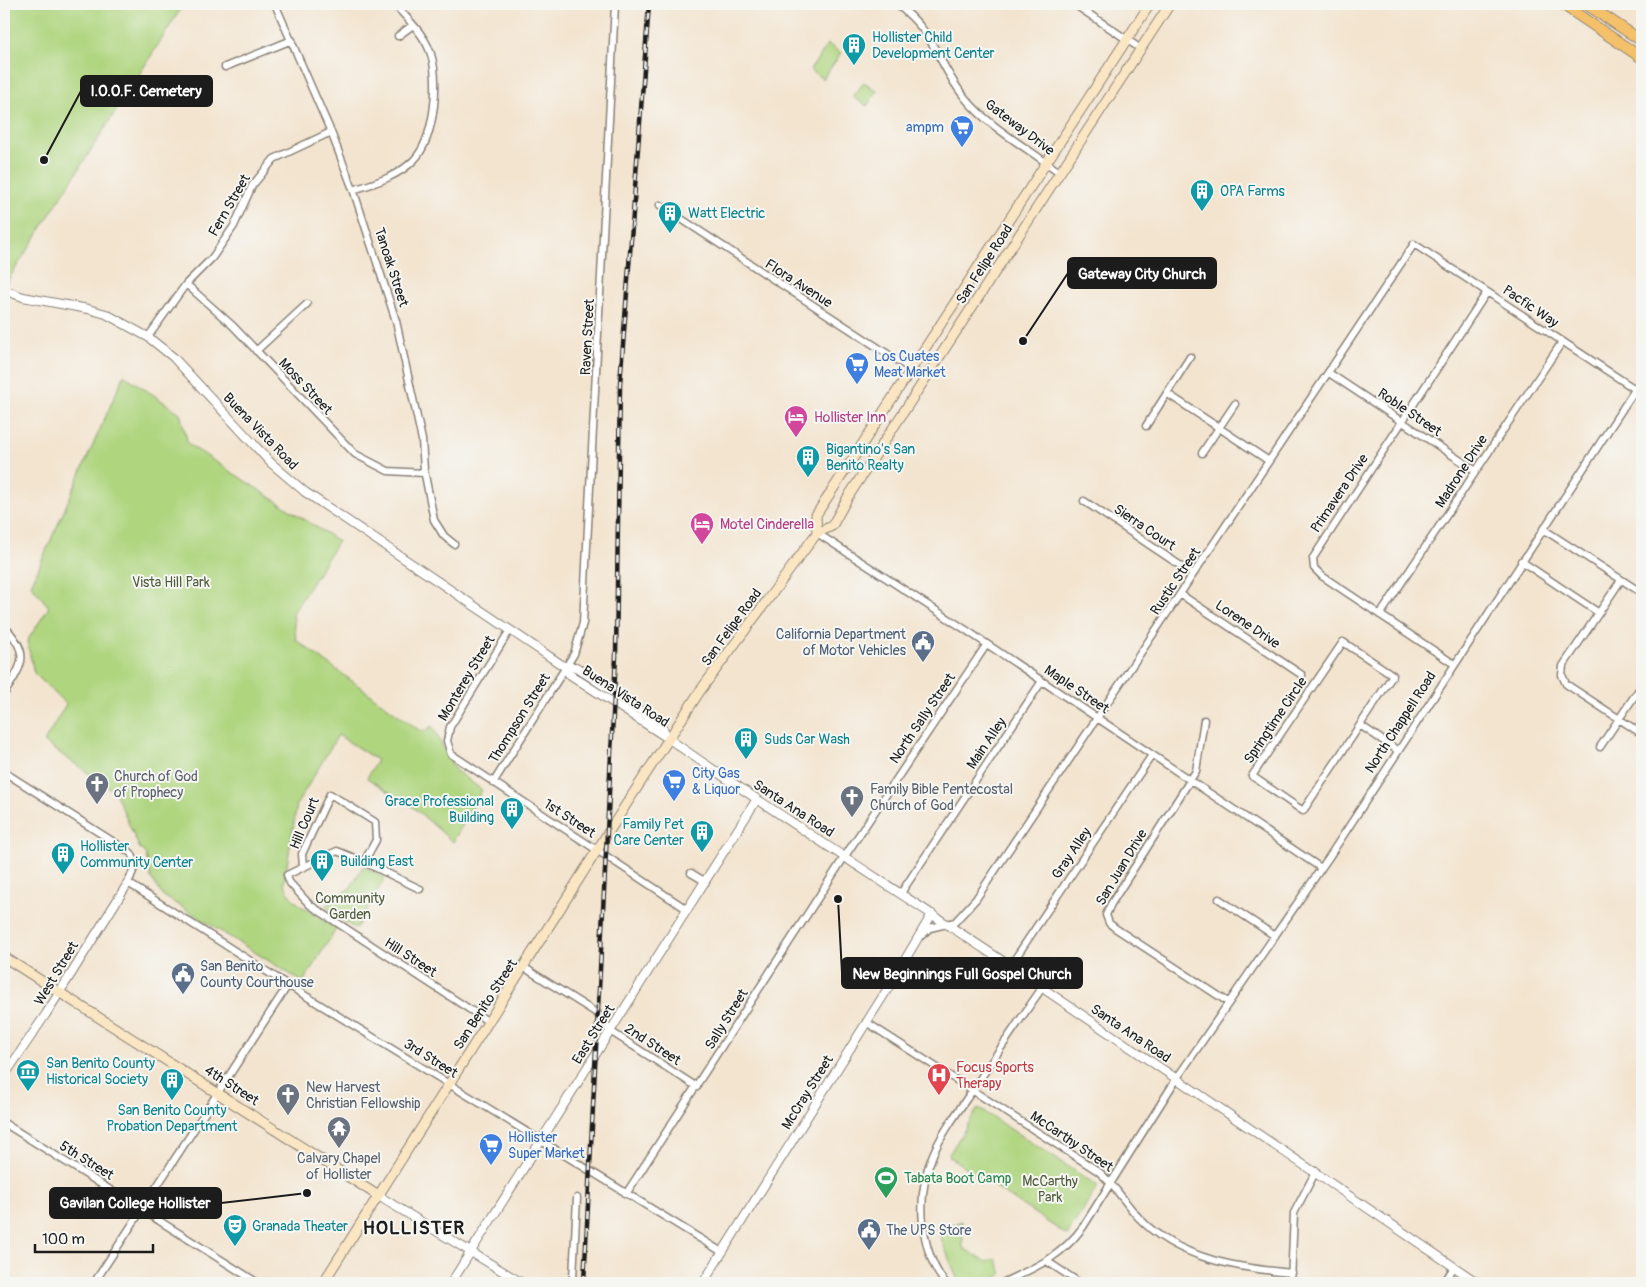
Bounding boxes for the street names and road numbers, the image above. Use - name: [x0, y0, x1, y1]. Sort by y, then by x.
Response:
- street label: Gateway Drive: [982, 96, 1058, 159]
- street label: Fern Street: [205, 171, 254, 239]
- street label: San Felipe Road: [952, 221, 1017, 307]
- street label: Tanoak Street: [371, 225, 412, 309]
- street label: Flora Avenue: [762, 255, 836, 312]
- street label: Pacfic Way: [1500, 282, 1562, 331]
- street label: Raven Street: [577, 298, 598, 376]
- street label: Moss Street: [275, 355, 336, 418]
- street label: Roble Street: [1374, 385, 1445, 440]
- street label: Buena Vista Road: [220, 389, 302, 473]
- street label: Madrone Drive: [1432, 432, 1491, 511]
- street label: Primavera Drive: [1307, 451, 1372, 536]
- street label: Sierra Court: [1111, 501, 1179, 554]
- street label: Rustic Street: [1147, 544, 1204, 618]
- street label: San Felipe Road: [698, 585, 765, 669]
- street label: Lorene Drive: [1212, 597, 1283, 652]
- street label: Monterey Street: [434, 632, 499, 724]
- street label: Buena Vista Road: [579, 662, 673, 731]
- street label: Maple Street: [1041, 662, 1113, 717]
- street label: North Chappell Road: [1361, 668, 1440, 776]
- street label: North Sally Street: [886, 669, 959, 767]
- street label: Thompson Street: [485, 670, 554, 766]
- street label: Springtime Circle: [1240, 674, 1311, 767]
- street label: Main Alley: [963, 714, 1010, 772]
- street label: Santa Ana Road: [750, 776, 837, 841]
- street label: Hill Court: [286, 794, 323, 852]
- street label: 1st Street: [541, 795, 599, 842]
- street label: Gray Alley: [1048, 824, 1095, 882]
- street label: San Juan Drive: [1092, 826, 1151, 908]
- street label: Hill Street: [381, 934, 440, 981]
- street label: West Street: [31, 938, 82, 1008]
- street label: San Benito Street: [450, 956, 521, 1053]
- street label: Sally Street: [701, 985, 752, 1053]
- street label: Santa Ana Road: [1088, 1000, 1174, 1066]
- street label: East Street: [569, 1001, 618, 1067]
- street label: 2nd Street: [621, 1020, 684, 1069]
- street label: 3rd Street: [401, 1035, 461, 1082]
- street label: McCray Street: [778, 1052, 837, 1133]
- street label: 4th Street: [201, 1062, 262, 1109]
- street label: McCarthy Street: [1027, 1107, 1117, 1176]
- street label: 5th Street: [56, 1137, 117, 1184]

